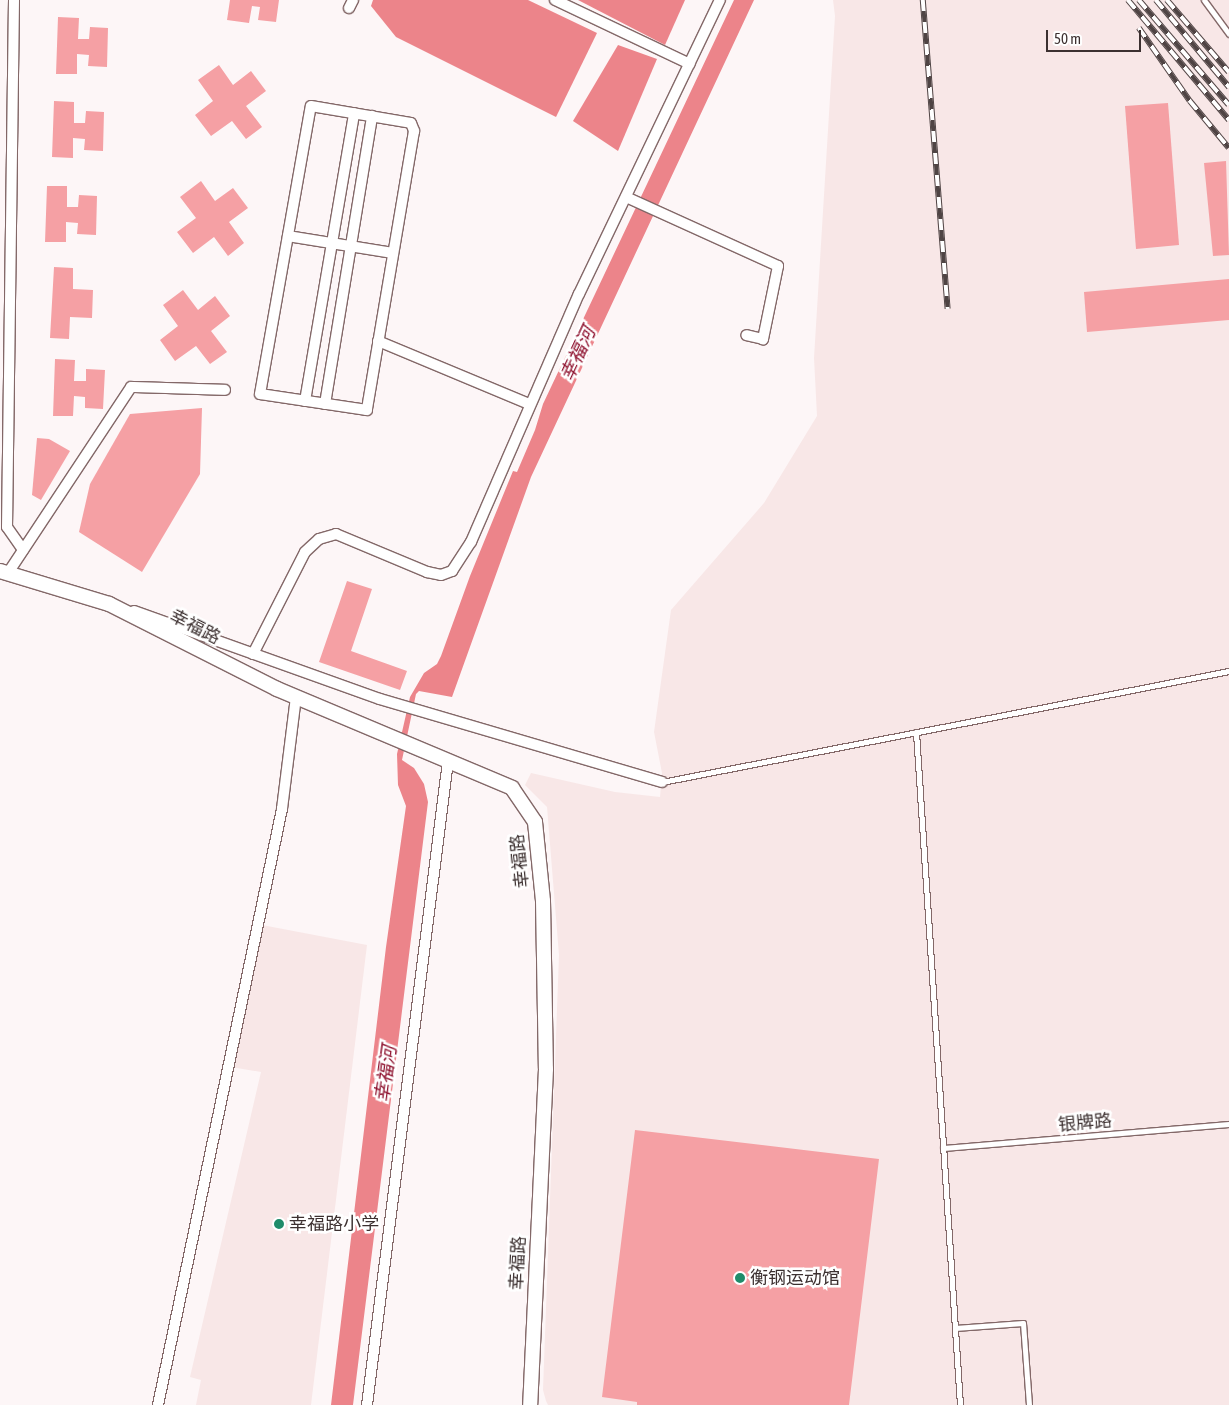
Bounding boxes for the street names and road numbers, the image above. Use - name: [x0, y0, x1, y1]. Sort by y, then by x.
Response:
- street label: 幸福路: [166, 605, 224, 649]
- street label: 幸福路: [506, 833, 534, 889]
- street label: 银牌路: [1057, 1110, 1113, 1136]
- street label: 幸福路: [506, 1235, 530, 1291]

